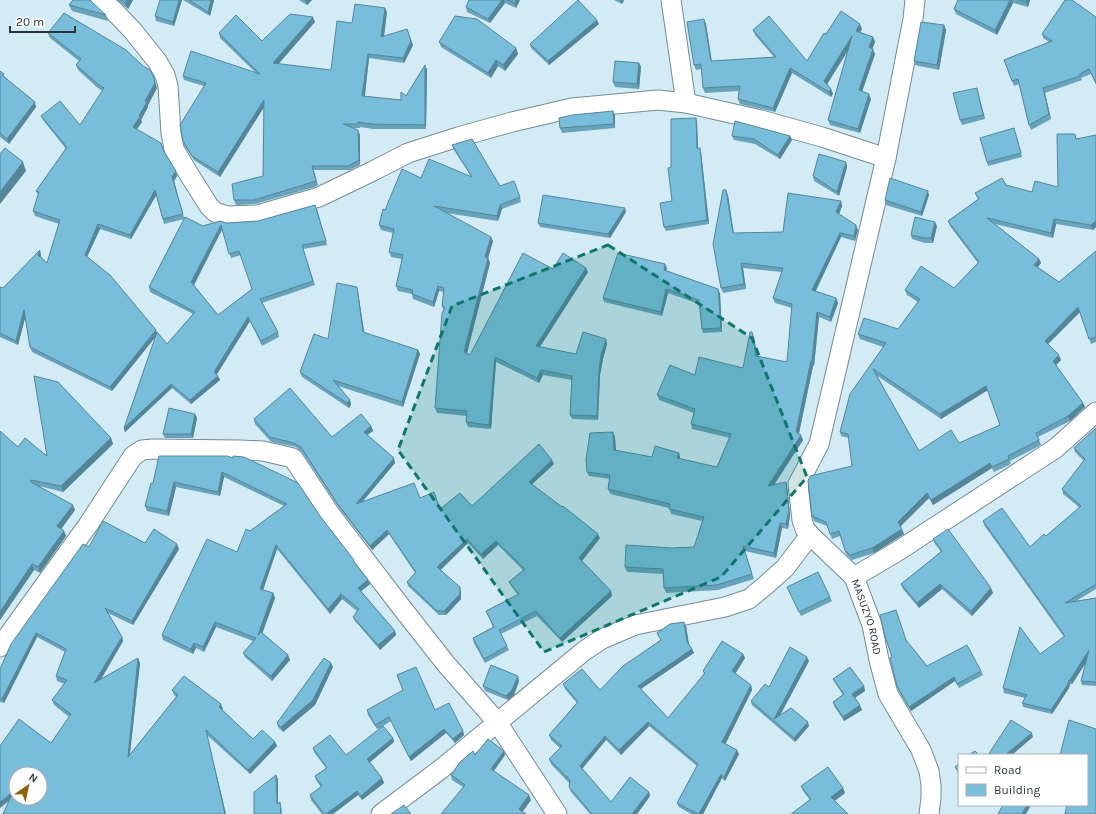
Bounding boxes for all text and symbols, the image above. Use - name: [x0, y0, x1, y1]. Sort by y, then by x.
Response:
- scale bar: [10, 8, 75, 34]
- text: 20 m: [16, 15, 44, 29]
- street label: MASUZYO ROAD: [848, 577, 884, 656]
- legend: [958, 754, 1088, 806]
- text: Road: [994, 763, 1022, 777]
- north arrow: [8, 766, 48, 806]
- text: N: [26, 771, 40, 786]
- text: Building: [994, 783, 1041, 797]

